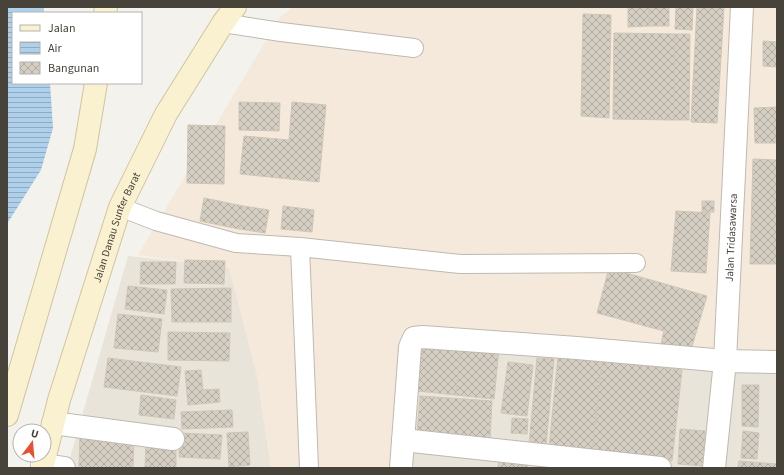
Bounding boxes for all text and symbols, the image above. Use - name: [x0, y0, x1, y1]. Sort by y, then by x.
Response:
- legend: [12, 12, 142, 84]
- text: Jalan: [48, 20, 75, 37]
- text: Air: [48, 40, 62, 57]
- text: Bangunan: [48, 60, 99, 77]
- street label: Jalan Danau Sunter Barat: [89, 169, 144, 285]
- street label: Jalan Tridasawarsa: [721, 193, 741, 282]
- north arrow: [12, 423, 52, 463]
- text: U: [29, 426, 40, 442]

